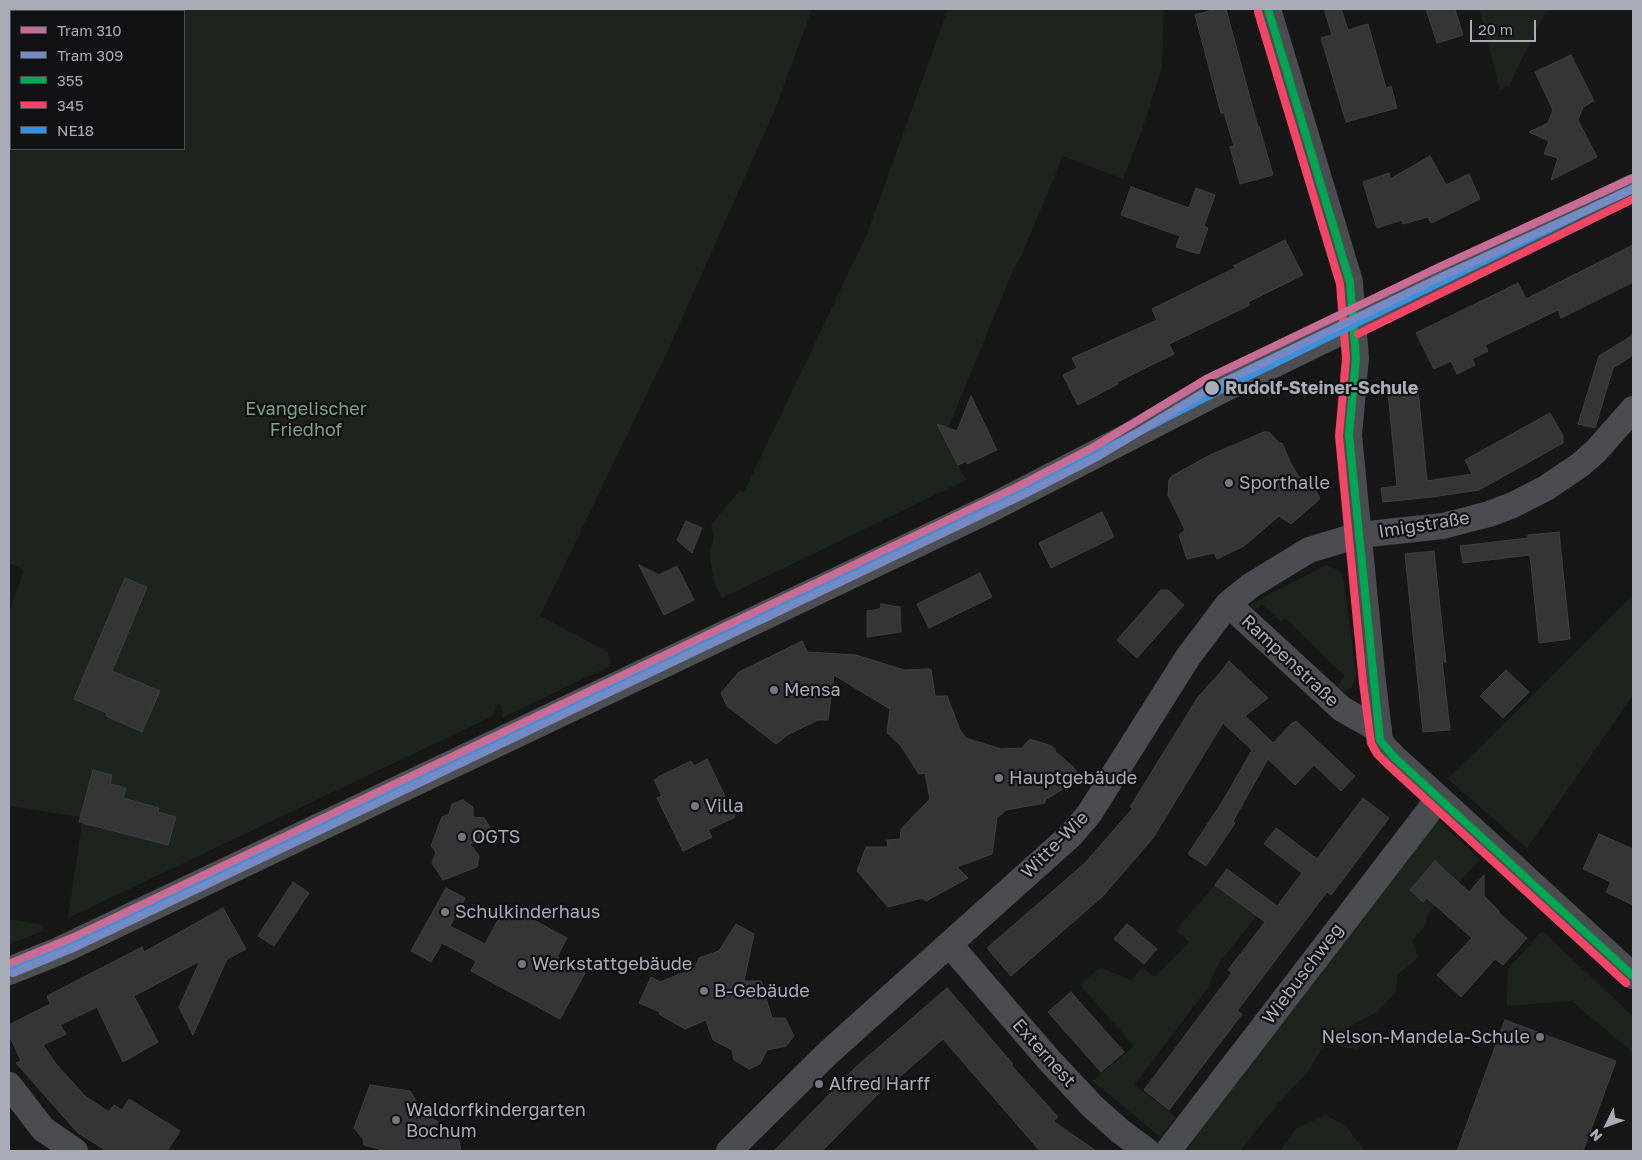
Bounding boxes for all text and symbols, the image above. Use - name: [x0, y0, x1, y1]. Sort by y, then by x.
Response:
- legend: [10, 10, 185, 150]
- scale bar: [1472, 10, 1538, 42]
- text: 20 m: [1478, 20, 1513, 38]
- text: Tram 310: [57, 21, 122, 39]
- text: Tram 309: [57, 46, 123, 64]
- text: 355: [57, 71, 83, 89]
- text: 345: [57, 96, 84, 114]
- text: NE18: [57, 121, 94, 139]
- place label: Rudolf-Steiner-Schule: [1225, 377, 1418, 399]
- marker: Rudolf-Steiner-Schule: [1203, 379, 1221, 397]
- park label: Evangelischer Friedhof: [245, 398, 367, 440]
- place label: Sporthalle: [1239, 472, 1330, 494]
- marker: Sporthalle: [1223, 477, 1235, 489]
- street label: Imigstraße: [1377, 507, 1471, 543]
- street label: Rampenstraße: [1237, 610, 1343, 712]
- place label: Mensa: [784, 679, 841, 701]
- marker: Mensa: [768, 684, 780, 696]
- place label: Hauptgebäude: [1009, 767, 1137, 789]
- marker: Hauptgebäude: [993, 772, 1005, 784]
- place label: Villa: [705, 795, 744, 817]
- marker: Villa: [689, 800, 701, 812]
- street label: Witte-Wie: [1017, 807, 1093, 883]
- place label: OGTS: [472, 826, 520, 848]
- marker: OGTS: [456, 831, 468, 843]
- place label: Schulkinderhaus: [455, 901, 600, 923]
- marker: Schulkinderhaus: [439, 906, 451, 918]
- street label: Wiebuschweg: [1258, 919, 1348, 1029]
- place label: Werkstattgebäude: [532, 953, 692, 975]
- marker: Werkstattgebäude: [516, 958, 528, 970]
- place label: B-Gebäude: [714, 980, 810, 1002]
- marker: B-Gebäude: [698, 985, 710, 997]
- street label: Externest: [1008, 1015, 1080, 1091]
- place label: Nelson-Mandela-Schule: [1322, 1026, 1530, 1048]
- marker: Nelson-Mandela-Schule: [1534, 1031, 1546, 1043]
- place label: Alfred Harff: [829, 1073, 930, 1095]
- marker: Alfred Harff: [813, 1078, 825, 1090]
- place label: Waldorfkindergarten Bochum: [406, 1099, 586, 1142]
- north arrow: [1582, 1100, 1632, 1150]
- marker: Waldorfkindergarten Bochum: [390, 1114, 402, 1126]
- text: N: [1586, 1126, 1605, 1145]

